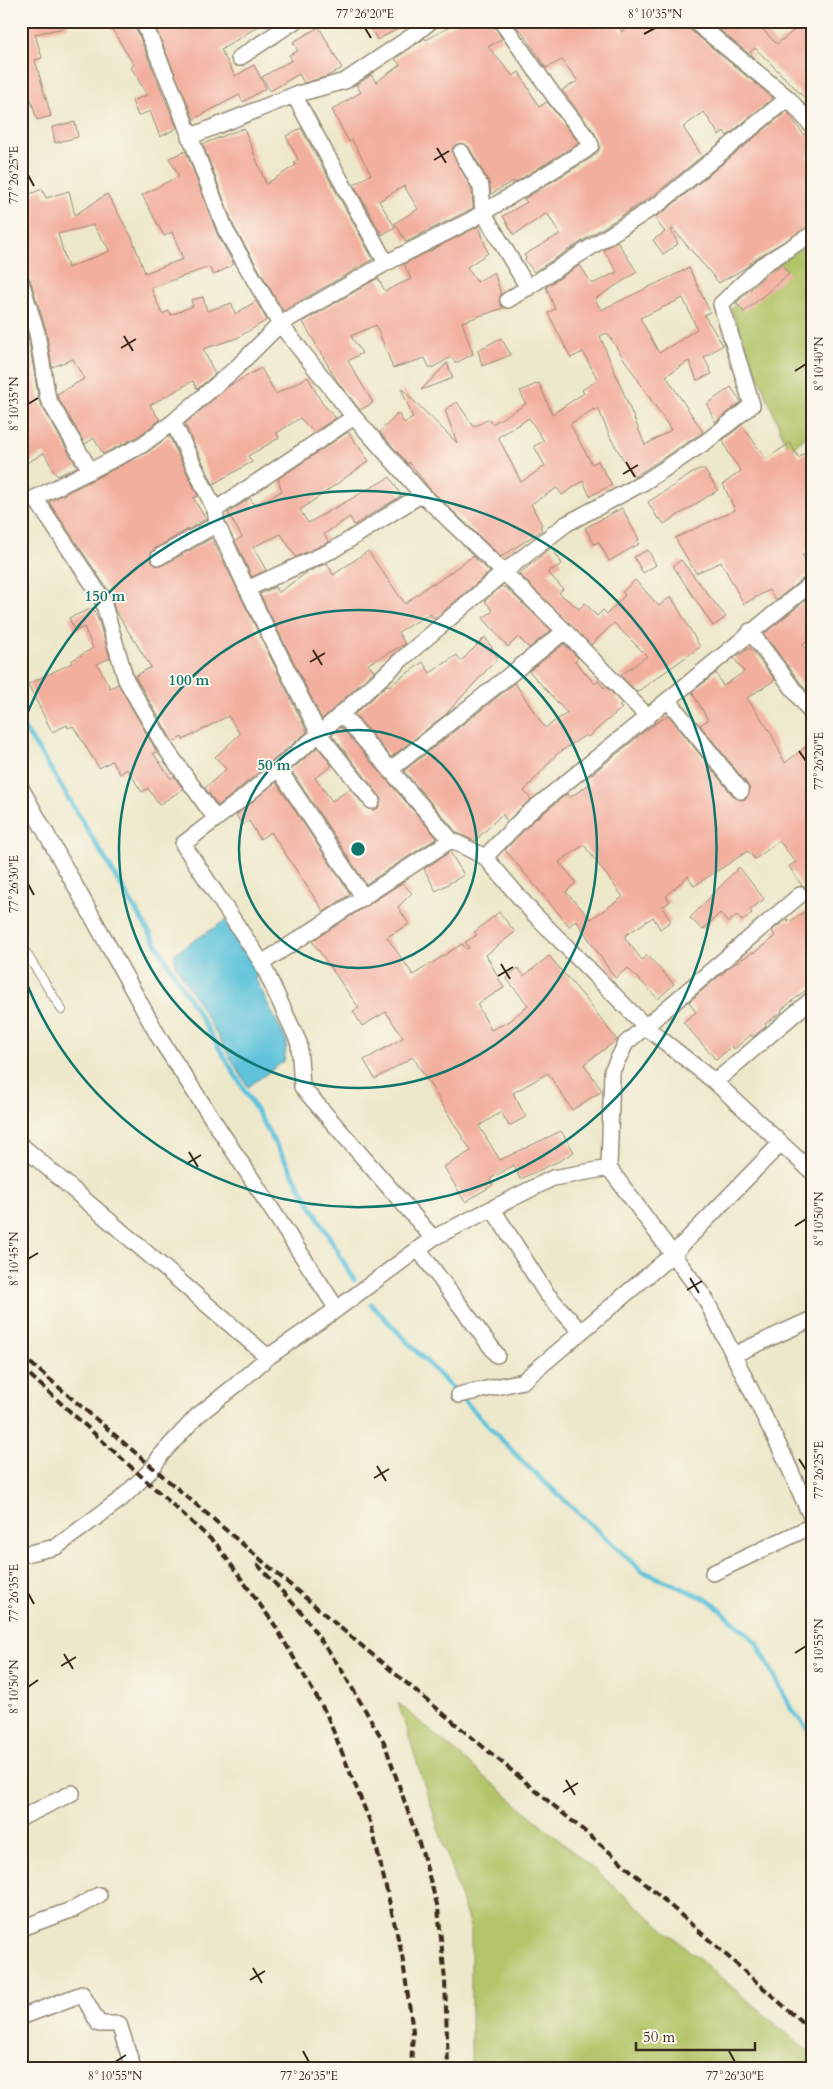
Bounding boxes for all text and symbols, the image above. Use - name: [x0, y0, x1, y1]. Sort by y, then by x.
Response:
- text: 77°26'20"E: [336, 6, 394, 22]
- text: 8°10'35"N: [628, 6, 683, 22]
- text: 77°26'25"E: [6, 146, 22, 204]
- text: 8°10'40"N: [811, 336, 827, 391]
- text: 8°10'35"N: [6, 376, 22, 431]
- text: 150 m: [85, 586, 126, 606]
- text: 100 m: [169, 670, 210, 690]
- text: 77°26'20"E: [811, 732, 827, 790]
- text: 50 m: [257, 755, 291, 775]
- centre of rings: [349, 840, 367, 858]
- text: 77°26'30"E: [6, 855, 22, 913]
- text: 8°10'50"N: [811, 1191, 827, 1246]
- text: 8°10'45"N: [6, 1231, 22, 1286]
- text: 77°26'25"E: [811, 1441, 827, 1499]
- text: 77°26'35"E: [6, 1564, 22, 1622]
- text: 8°10'55"N: [811, 1618, 827, 1673]
- text: 8°10'50"N: [6, 1659, 22, 1714]
- scale bar: [636, 2019, 754, 2051]
- text: 50 m: [643, 2027, 675, 2047]
- text: 8°10'55"N: [88, 2068, 143, 2084]
- text: 77°26'35"E: [280, 2068, 338, 2084]
- text: 77°26'30"E: [706, 2068, 764, 2084]

